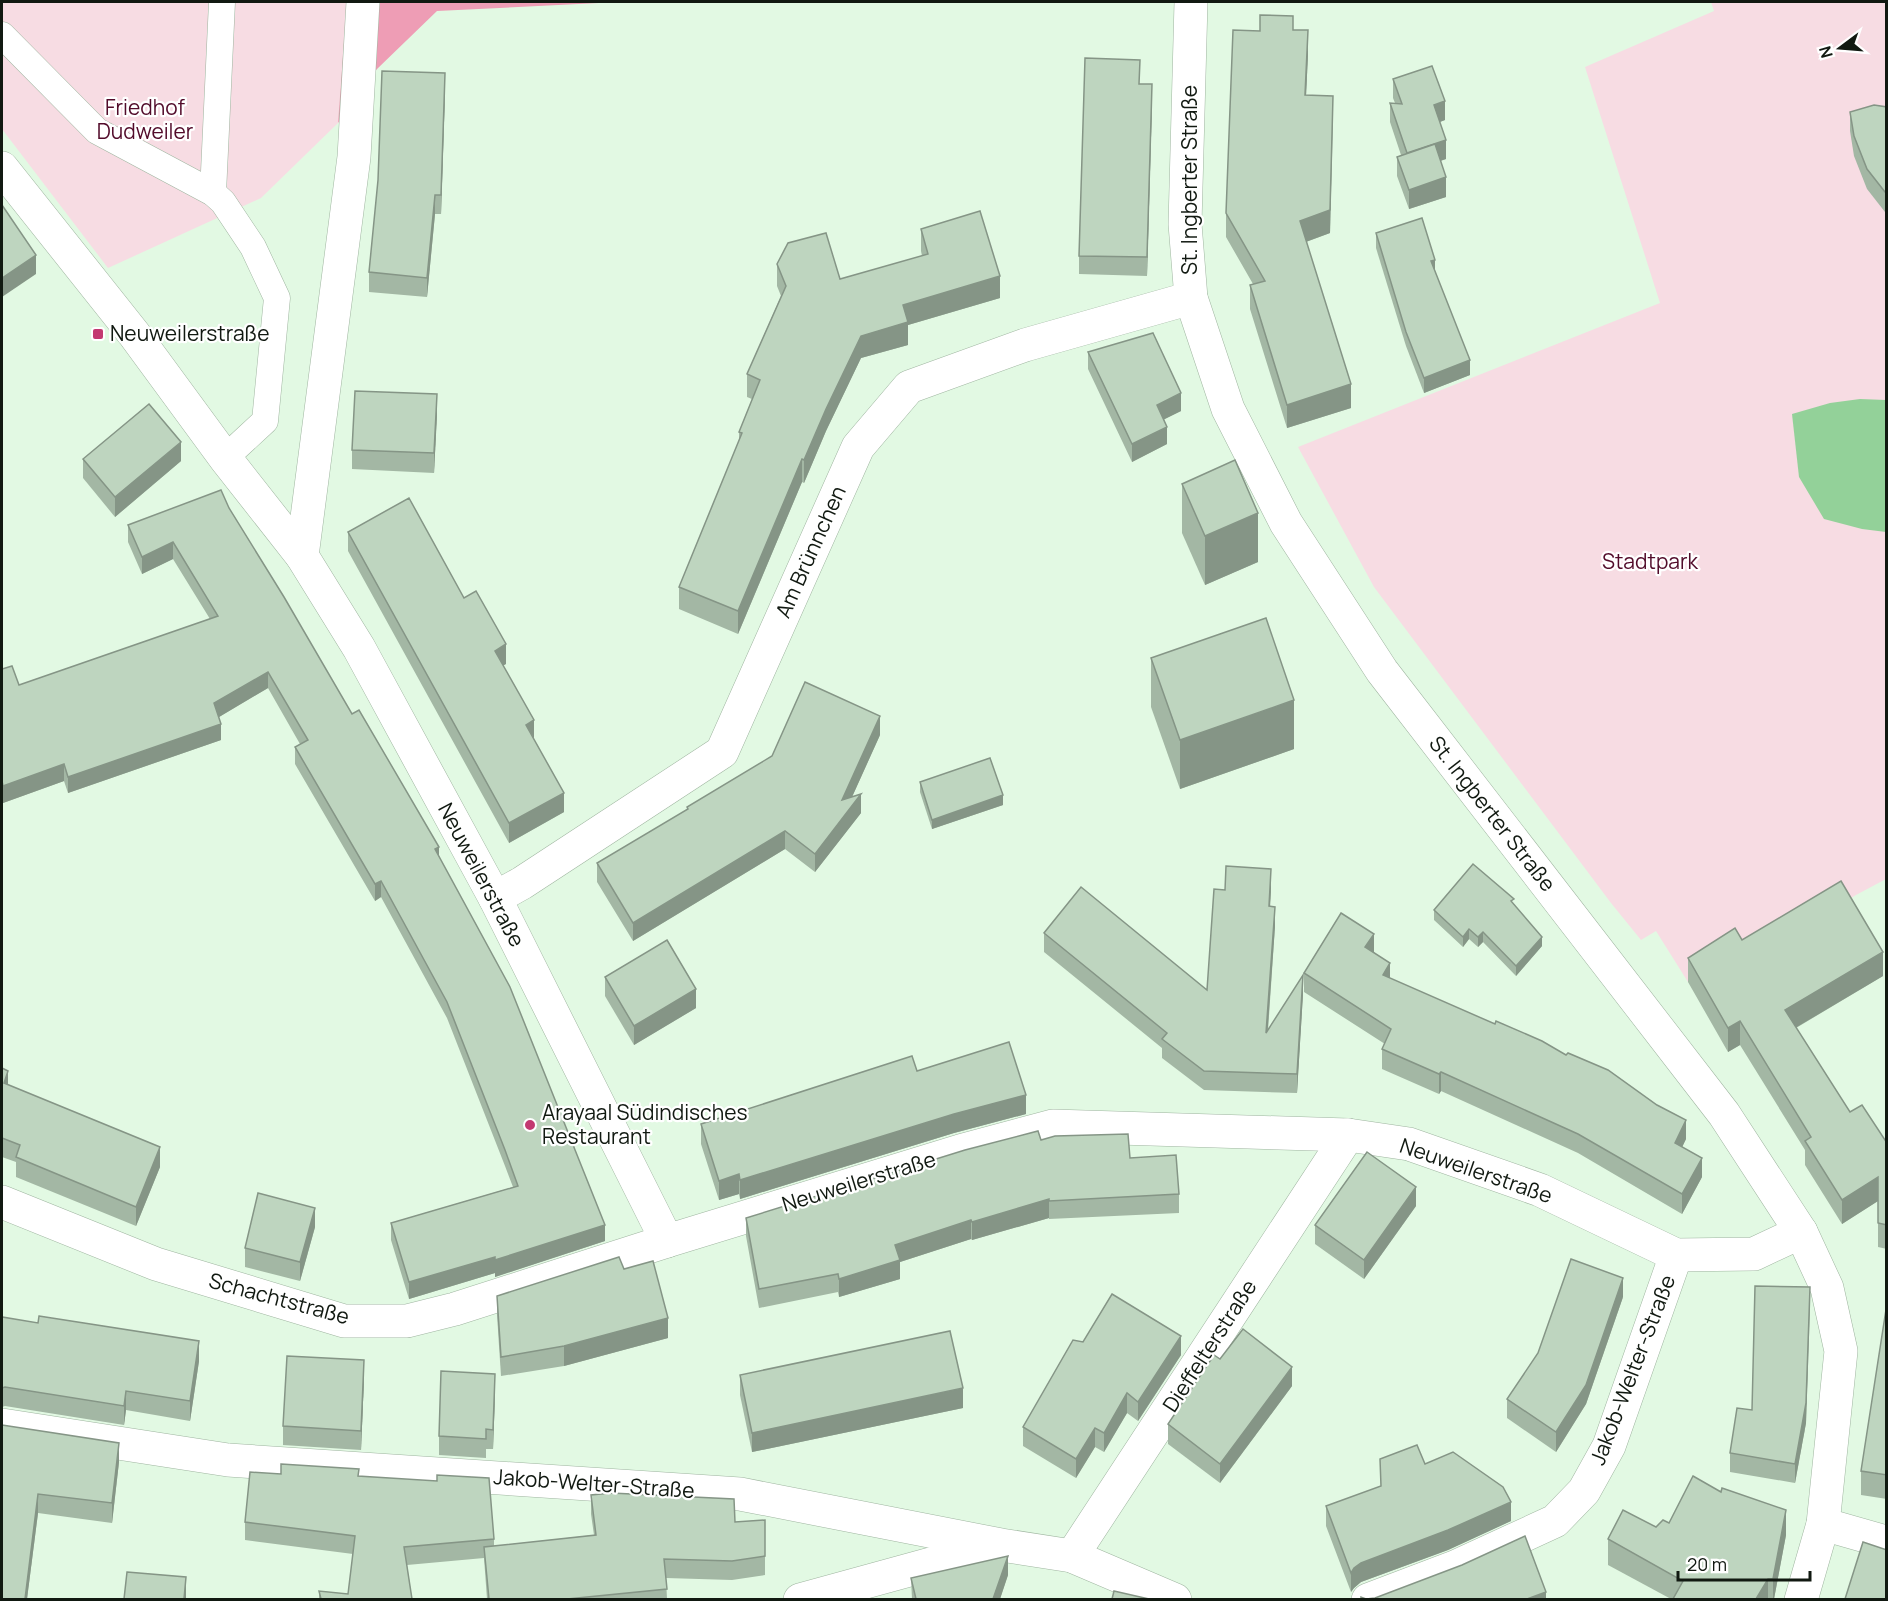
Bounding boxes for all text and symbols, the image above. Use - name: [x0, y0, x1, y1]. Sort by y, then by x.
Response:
- north arrow: [1810, 18, 1870, 78]
- text: N: [1813, 44, 1838, 61]
- street label: St. Ingberter Straße: [1175, 85, 1203, 275]
- park label: Friedhof Dudweiler: [97, 93, 194, 145]
- place label: Neuweilerstraße: [110, 319, 269, 347]
- marker: Neuweilerstraße: [91, 327, 105, 341]
- street label: Am Brünnchen: [768, 481, 852, 622]
- park label: Stadtpark: [1602, 547, 1699, 575]
- street label: St. Ingberter Straße: [1423, 730, 1562, 897]
- street label: Neuweilerstraße: [432, 798, 532, 951]
- place label: Arayaal Südindisches Restaurant: [542, 1098, 748, 1150]
- marker: Arayaal Südindisches Restaurant: [523, 1118, 537, 1132]
- street label: Neuweilerstraße: [1396, 1131, 1556, 1209]
- street label: Neuweilerstraße: [778, 1144, 939, 1218]
- street label: Schachtstraße: [206, 1266, 353, 1330]
- street label: Jakob-Welter-Straße: [1583, 1271, 1681, 1469]
- street label: Dieffelterstraße: [1156, 1274, 1262, 1417]
- street label: Jakob-Welter-Straße: [493, 1462, 696, 1504]
- scale bar: [1678, 1544, 1810, 1582]
- text: 20 m: [1687, 1552, 1727, 1576]

